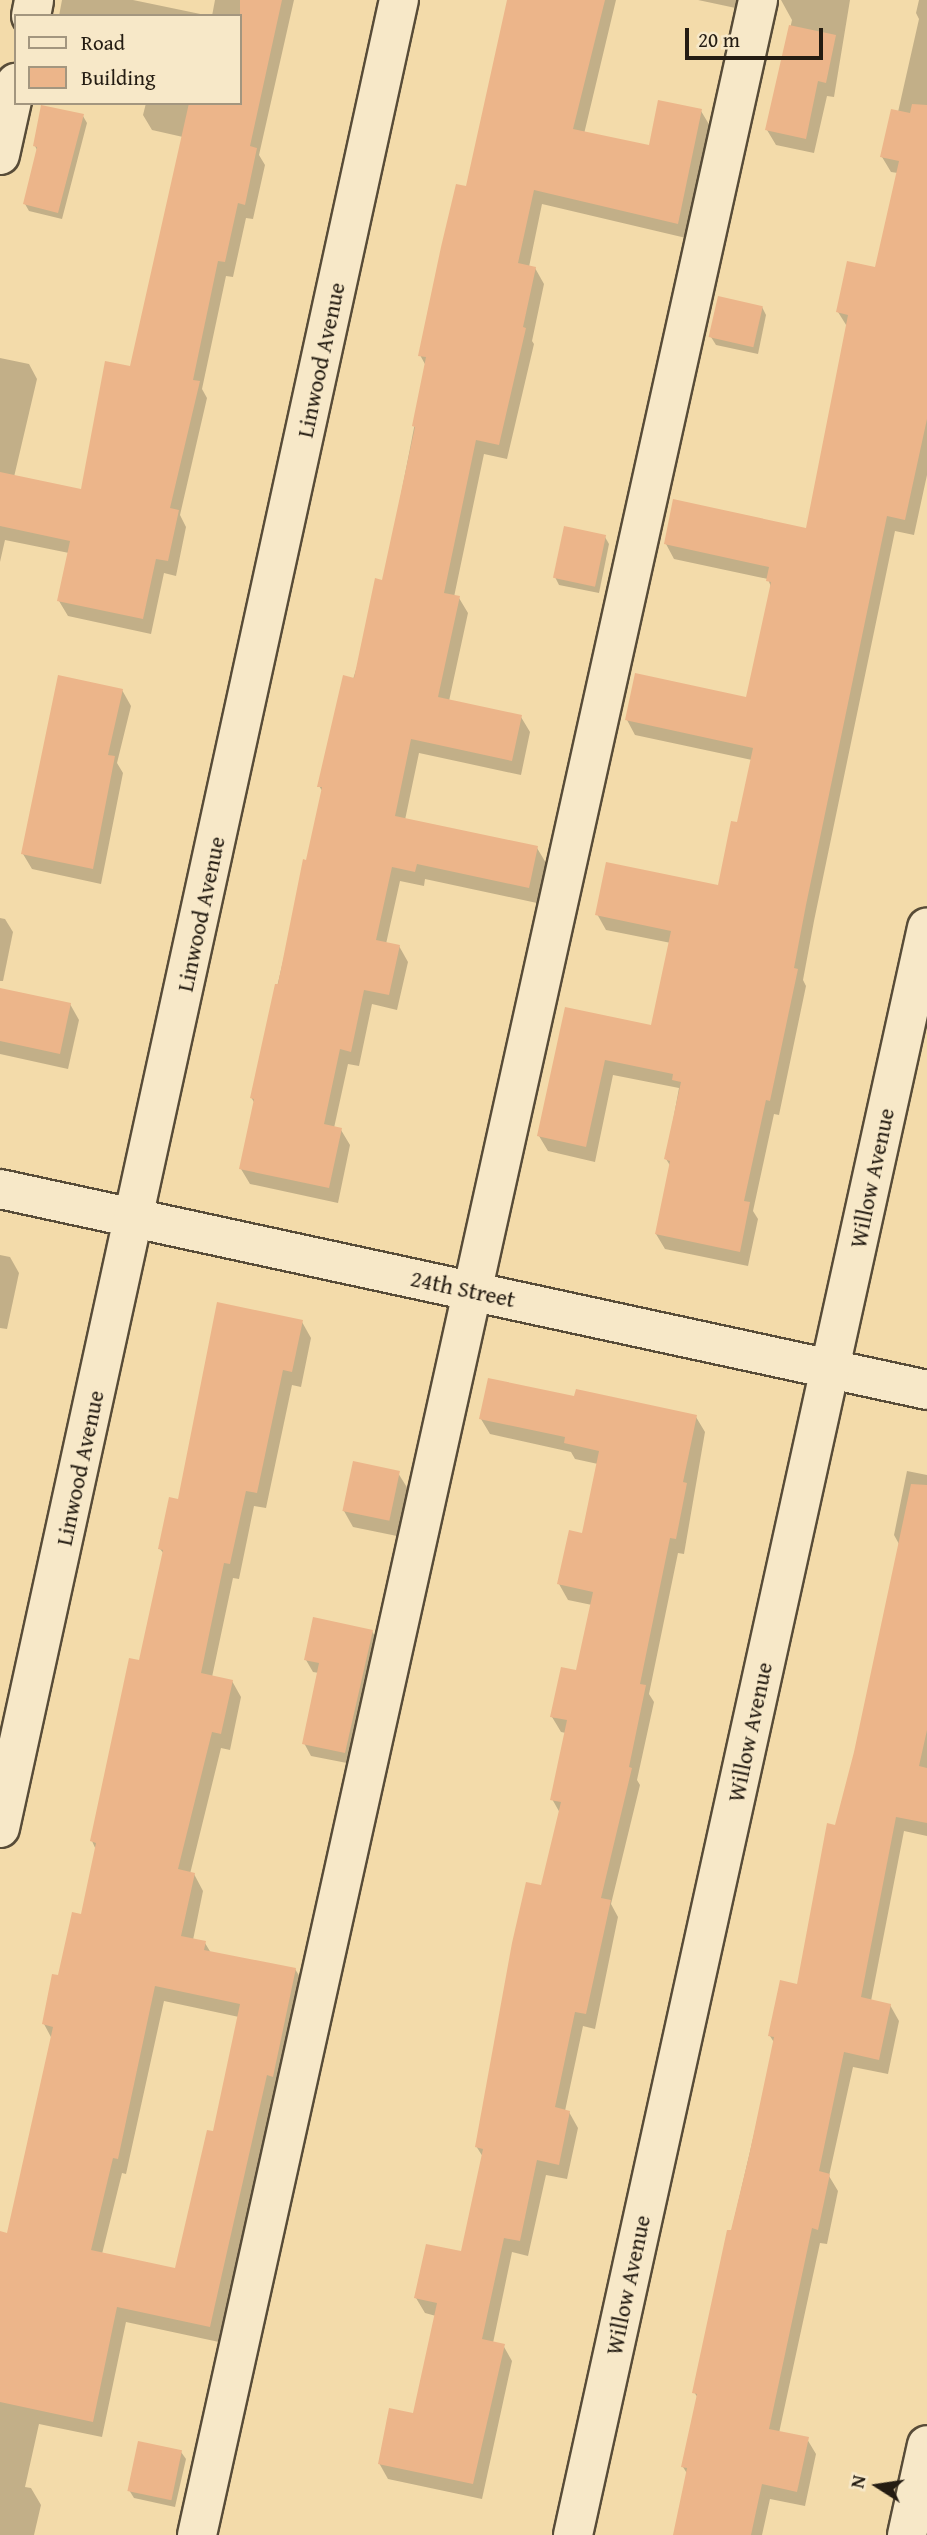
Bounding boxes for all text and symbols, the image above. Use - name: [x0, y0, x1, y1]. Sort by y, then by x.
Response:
- legend: [14, 14, 242, 105]
- scale bar: [689, 14, 827, 58]
- text: 20 m: [698, 24, 740, 55]
- text: Road: [81, 27, 125, 58]
- text: Building: [81, 62, 155, 93]
- street label: Linwood Avenue: [291, 280, 351, 440]
- street label: Linwood Avenue: [171, 834, 231, 994]
- street label: Willow Avenue: [844, 1105, 900, 1251]
- street label: 24th Street: [408, 1264, 518, 1314]
- street label: Linwood Avenue: [50, 1388, 110, 1548]
- street label: Willow Avenue: [722, 1659, 778, 1805]
- street label: Willow Avenue: [600, 2212, 656, 2358]
- north arrow: [843, 2451, 913, 2521]
- text: N: [842, 2473, 872, 2491]

